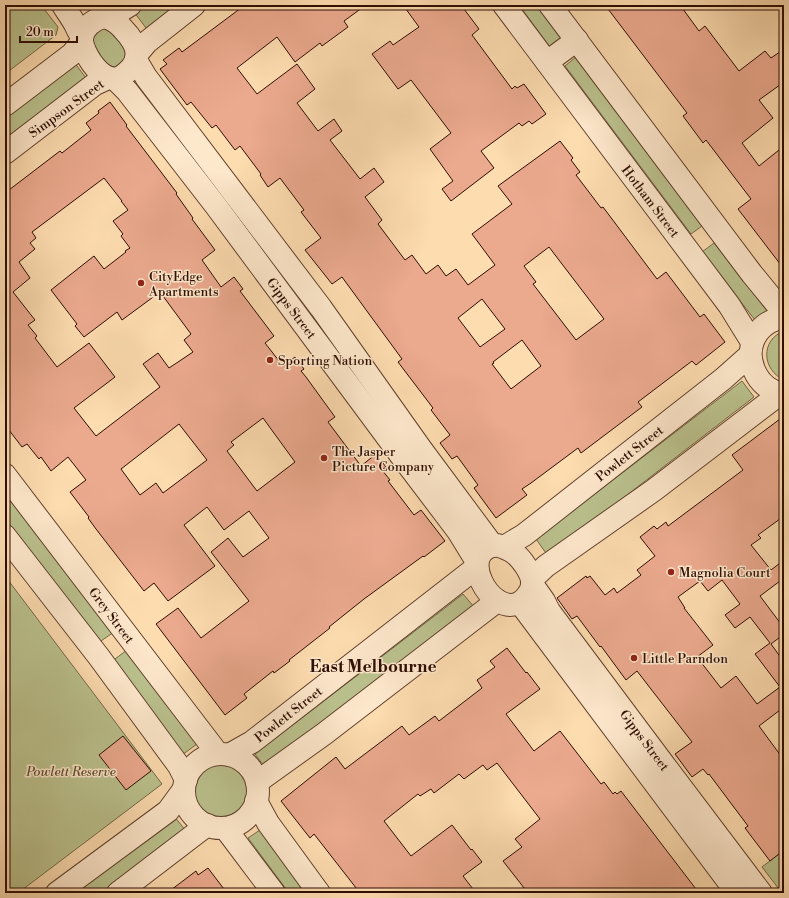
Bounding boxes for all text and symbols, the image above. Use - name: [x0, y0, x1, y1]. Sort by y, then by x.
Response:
- scale bar: [20, 18, 77, 44]
- text: 20 m: [26, 25, 54, 40]
- street label: Simpson Street: [26, 76, 108, 142]
- street label: Hotham Street: [618, 162, 683, 241]
- place label: CityEdge Apartments: [148, 269, 219, 300]
- street label: Gipps Street: [263, 275, 320, 343]
- marker: CityEdge Apartments: [136, 278, 146, 288]
- place label: Sporting Nation: [278, 353, 373, 369]
- marker: Sporting Nation: [265, 355, 275, 365]
- street label: Powlett Street: [593, 422, 667, 485]
- place label: The Jasper Picture Company: [332, 444, 435, 475]
- marker: The Jasper Picture Company: [319, 453, 329, 463]
- place label: Magnolia Court: [679, 565, 771, 581]
- marker: Magnolia Court: [666, 567, 676, 577]
- street label: Grey Street: [85, 584, 138, 647]
- place label: Little Parndon: [642, 651, 728, 667]
- marker: Little Parndon: [629, 653, 639, 663]
- district label: East Melbourne: [309, 656, 437, 678]
- street label: Powlett Street: [252, 683, 326, 746]
- street label: Gipps Street: [616, 707, 673, 775]
- park label: Powlett Reserve: [25, 764, 116, 780]

